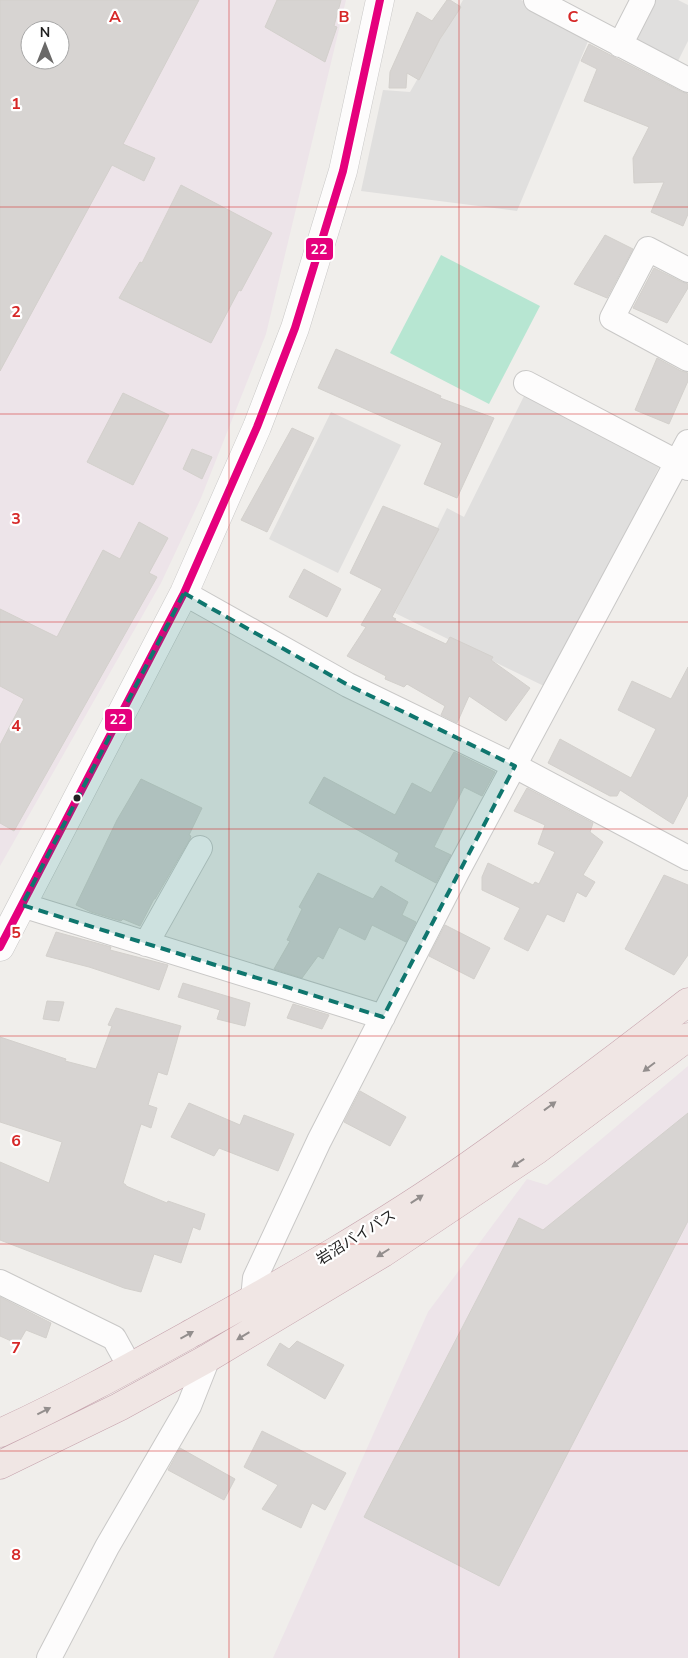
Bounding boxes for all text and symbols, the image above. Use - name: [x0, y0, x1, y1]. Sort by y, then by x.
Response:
- text: A: [109, 6, 121, 28]
- text: B: [338, 6, 350, 28]
- text: C: [568, 6, 579, 28]
- north arrow: [20, 20, 70, 70]
- text: N: [40, 23, 50, 42]
- text: 1: [11, 93, 21, 115]
- line badge: 22: [305, 237, 334, 261]
- text: 22: [311, 240, 327, 259]
- text: 2: [11, 301, 21, 323]
- text: 3: [11, 508, 21, 530]
- line badge: 22: [104, 708, 133, 732]
- text: 22: [110, 710, 126, 729]
- text: 4: [11, 715, 21, 737]
- unlabelled marker: [72, 793, 82, 803]
- text: 5: [11, 922, 21, 944]
- one-way arrow: [643, 1061, 656, 1072]
- one-way arrow: [543, 1101, 557, 1111]
- text: 6: [11, 1130, 21, 1152]
- one-way arrow: [511, 1158, 525, 1168]
- one-way arrow: [410, 1194, 424, 1204]
- street label: 岩沼バイパス: [313, 1205, 399, 1269]
- one-way arrow: [376, 1248, 389, 1258]
- one-way arrow: [180, 1331, 194, 1340]
- one-way arrow: [237, 1332, 250, 1341]
- text: 7: [11, 1337, 21, 1359]
- one-way arrow: [36, 1407, 51, 1415]
- text: 8: [11, 1544, 21, 1566]

